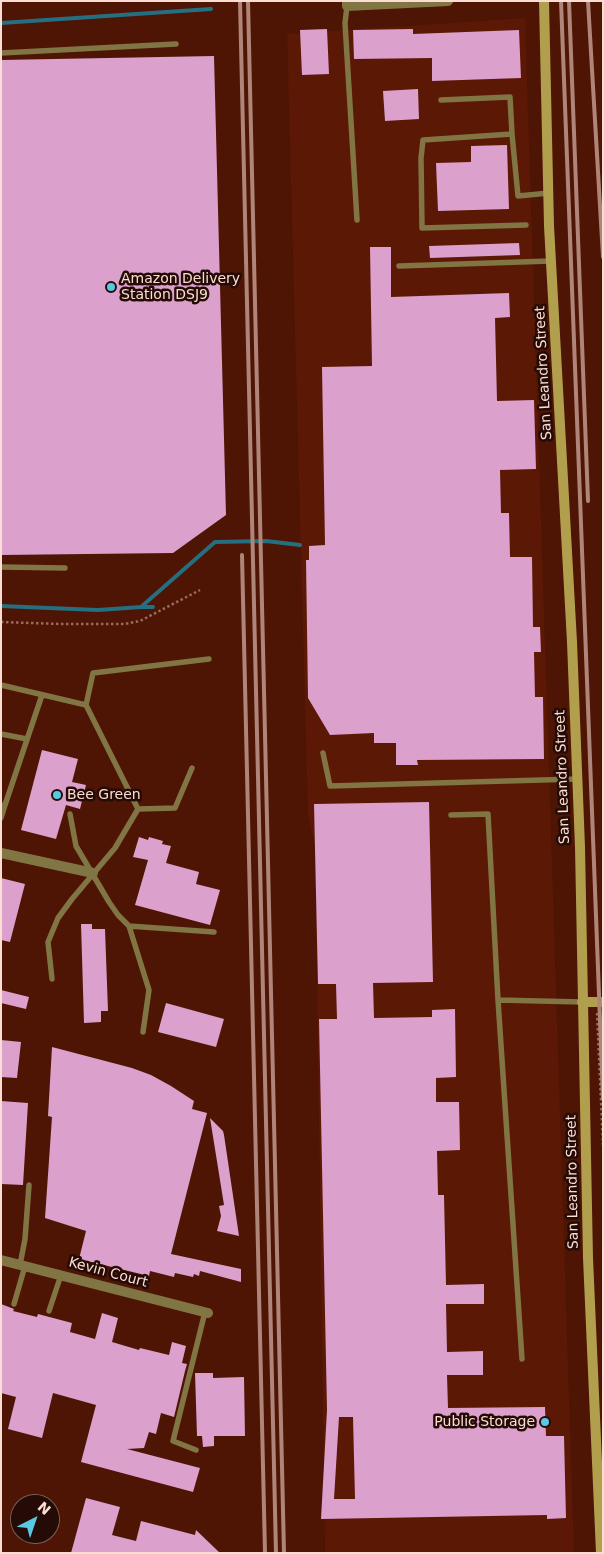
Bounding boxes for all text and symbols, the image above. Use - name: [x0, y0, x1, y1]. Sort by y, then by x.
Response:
- place label: Amazon Delivery Station DSJ9: [121, 271, 240, 304]
- marker: Amazon Delivery Station DSJ9: [105, 281, 117, 293]
- street label: San Leandro Street: [532, 306, 556, 440]
- street label: San Leandro Street: [552, 710, 574, 844]
- place label: Bee Green: [67, 787, 141, 803]
- marker: Bee Green: [51, 789, 63, 801]
- street label: San Leandro Street: [563, 1115, 583, 1249]
- street label: Kevin Court: [67, 1254, 149, 1292]
- place label: Public Storage: [434, 1414, 535, 1430]
- marker: Public Storage: [539, 1416, 551, 1428]
- north arrow: [10, 1494, 60, 1544]
- text: N: [35, 1499, 54, 1518]

